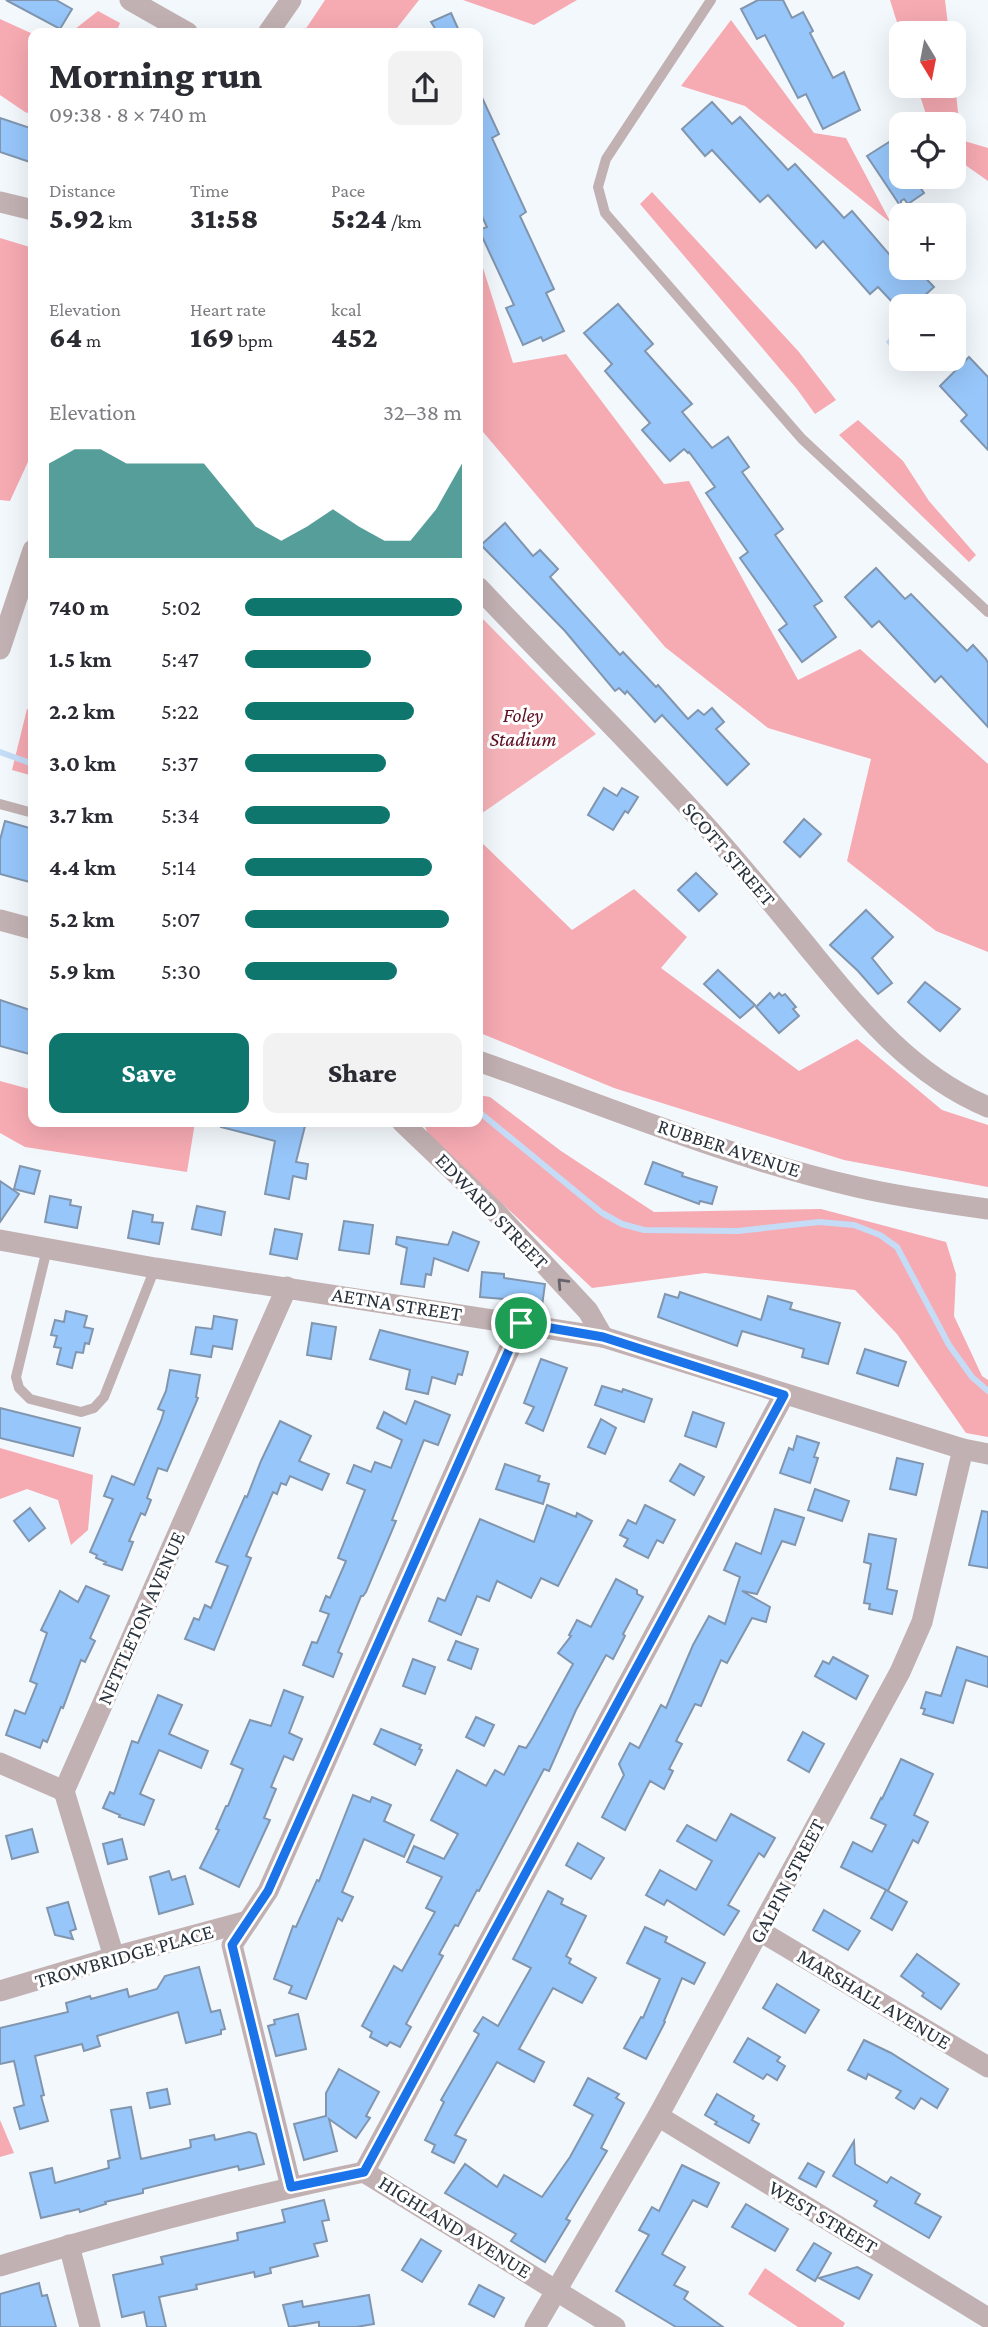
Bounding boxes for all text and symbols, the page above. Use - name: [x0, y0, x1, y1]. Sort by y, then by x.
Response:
- north arrow: [889, 21, 966, 98]
- map controls: [889, 21, 966, 371]
- button: share: [388, 51, 462, 125]
- text: Morning run: [49, 54, 262, 96]
- text: 09:38 · 8 × 740 m: [49, 101, 207, 127]
- button: locate: [889, 112, 966, 189]
- text: Distance: [49, 180, 115, 201]
- text: Time: [190, 180, 229, 201]
- text: Pace: [331, 180, 365, 201]
- text: 5.92: [49, 201, 105, 234]
- text: 31:58: [190, 201, 258, 234]
- text: 5:24: [331, 201, 387, 234]
- button: +: [889, 203, 966, 280]
- text: km: [105, 211, 133, 232]
- text: /km: [387, 211, 422, 232]
- button: −: [889, 294, 966, 371]
- text: Elevation: [49, 299, 121, 320]
- text: Heart rate: [190, 299, 266, 320]
- text: kcal: [331, 299, 362, 320]
- text: 64: [49, 320, 82, 353]
- text: 169: [190, 320, 234, 353]
- text: 452: [331, 320, 378, 353]
- text: m: [82, 330, 101, 351]
- text: bpm: [234, 330, 273, 351]
- text: Elevation: [49, 399, 136, 425]
- text: 32–38 m: [383, 399, 462, 425]
- text: 740 m: [49, 594, 109, 620]
- text: 5:02: [161, 594, 201, 620]
- text: 1.5 km: [49, 646, 112, 672]
- text: 5:47: [161, 646, 199, 672]
- text: 2.2 km: [49, 698, 115, 724]
- text: 5:22: [161, 698, 199, 724]
- park label: Foley Stadium: [489, 703, 557, 751]
- text: 3.0 km: [49, 750, 116, 776]
- text: 5:37: [161, 750, 198, 776]
- street label: SCOTT STREET: [677, 797, 781, 911]
- text: 3.7 km: [49, 802, 113, 828]
- text: 5:34: [161, 802, 200, 828]
- text: 4.4 km: [49, 854, 116, 880]
- text: 5:14: [161, 854, 197, 880]
- text: 5.2 km: [49, 906, 115, 932]
- text: 5:07: [161, 906, 200, 932]
- text: 5.9 km: [49, 958, 115, 984]
- text: 5:30: [161, 958, 201, 984]
- button: Save: [49, 1033, 249, 1113]
- button: Share: [263, 1033, 462, 1113]
- street label: RUBBER AVENUE: [655, 1114, 803, 1182]
- street label: EDWARD STREET: [431, 1148, 554, 1274]
- one-way arrow: [557, 1278, 570, 1291]
- street label: AETNA STREET: [330, 1282, 464, 1326]
- pin: [491, 1293, 551, 1353]
- icon: arrive: [502, 1304, 540, 1342]
- street label: NETTLETON AVENUE: [92, 1528, 190, 1708]
- street label: GALPIN STREET: [744, 1814, 830, 1947]
- street label: TROWBRIDGE PLACE: [32, 1919, 216, 1993]
- street label: MARSHALL AVENUE: [793, 1944, 955, 2054]
- street label: HIGHLAND AVENUE: [374, 2170, 536, 2284]
- street label: WEST STREET: [764, 2175, 882, 2259]

